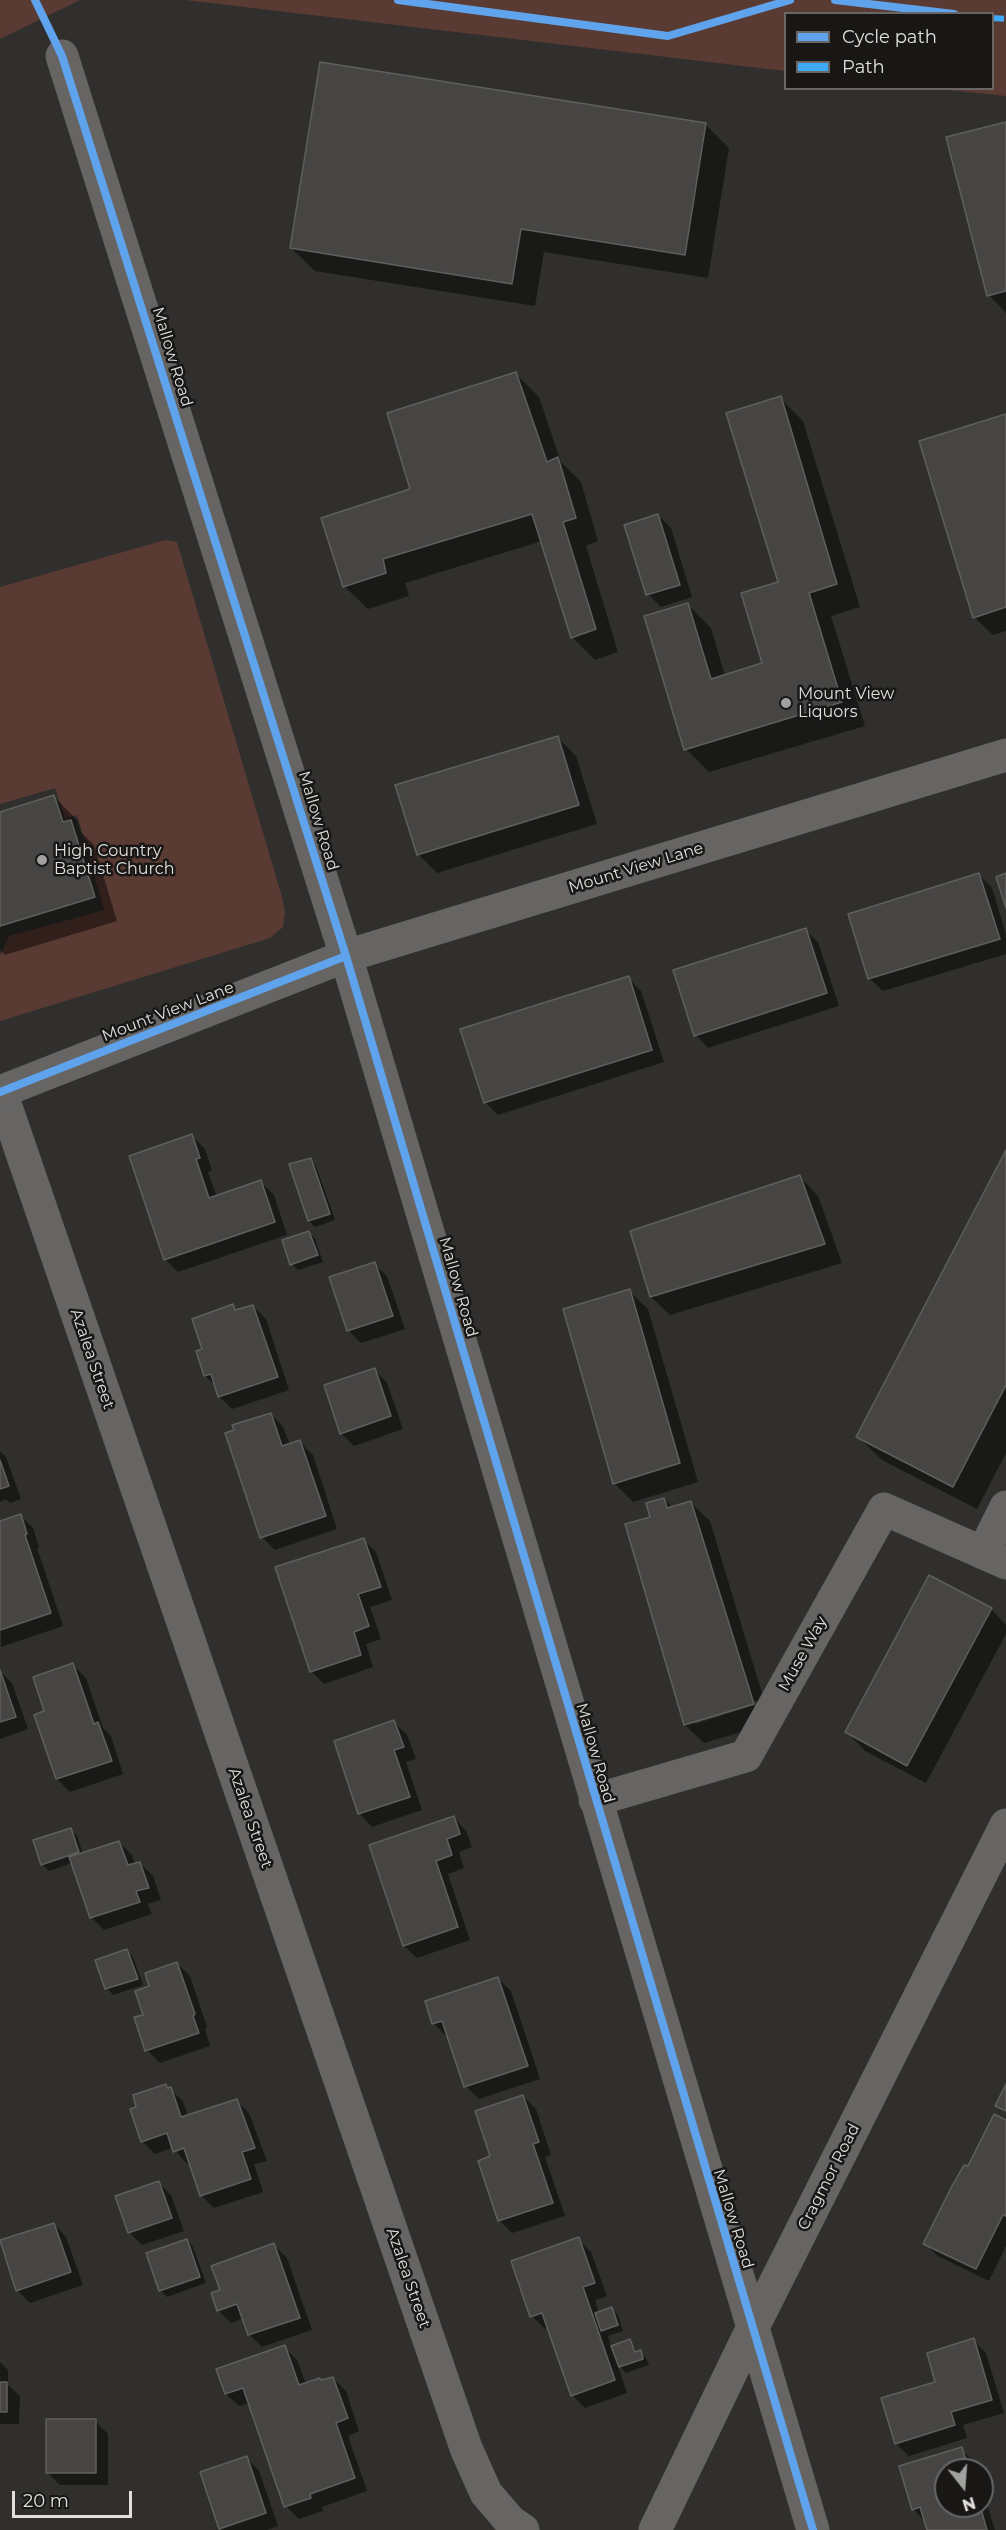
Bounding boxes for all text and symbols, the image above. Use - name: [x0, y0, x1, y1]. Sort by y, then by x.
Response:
- legend: [784, 12, 994, 90]
- text: Cycle path: [842, 26, 937, 48]
- text: Path: [842, 56, 885, 78]
- street label: Mallow Road: [148, 305, 196, 409]
- place label: Mount View Liquors: [798, 684, 894, 722]
- marker: Mount View Liquors: [779, 696, 793, 710]
- street label: Mallow Road: [294, 769, 342, 873]
- street label: Mount View Lane: [566, 838, 706, 898]
- place label: High Country Baptist Church: [54, 841, 174, 879]
- marker: High Country Baptist Church: [35, 853, 49, 867]
- street label: Mount View Lane: [99, 978, 237, 1046]
- street label: Mallow Road: [435, 1235, 481, 1339]
- street label: Azalea Street: [66, 1306, 118, 1412]
- street label: Muse Way: [775, 1613, 831, 1695]
- street label: Mallow Road: [572, 1701, 618, 1805]
- street label: Azalea Street: [224, 1765, 276, 1871]
- street label: Cragmor Road: [794, 2121, 864, 2233]
- street label: Mallow Road: [709, 2167, 757, 2271]
- street label: Azalea Street: [382, 2225, 434, 2331]
- north arrow: [934, 2458, 994, 2518]
- scale bar: [15, 2479, 135, 2517]
- text: 20 m: [23, 2490, 69, 2512]
- text: N: [960, 2493, 978, 2515]

